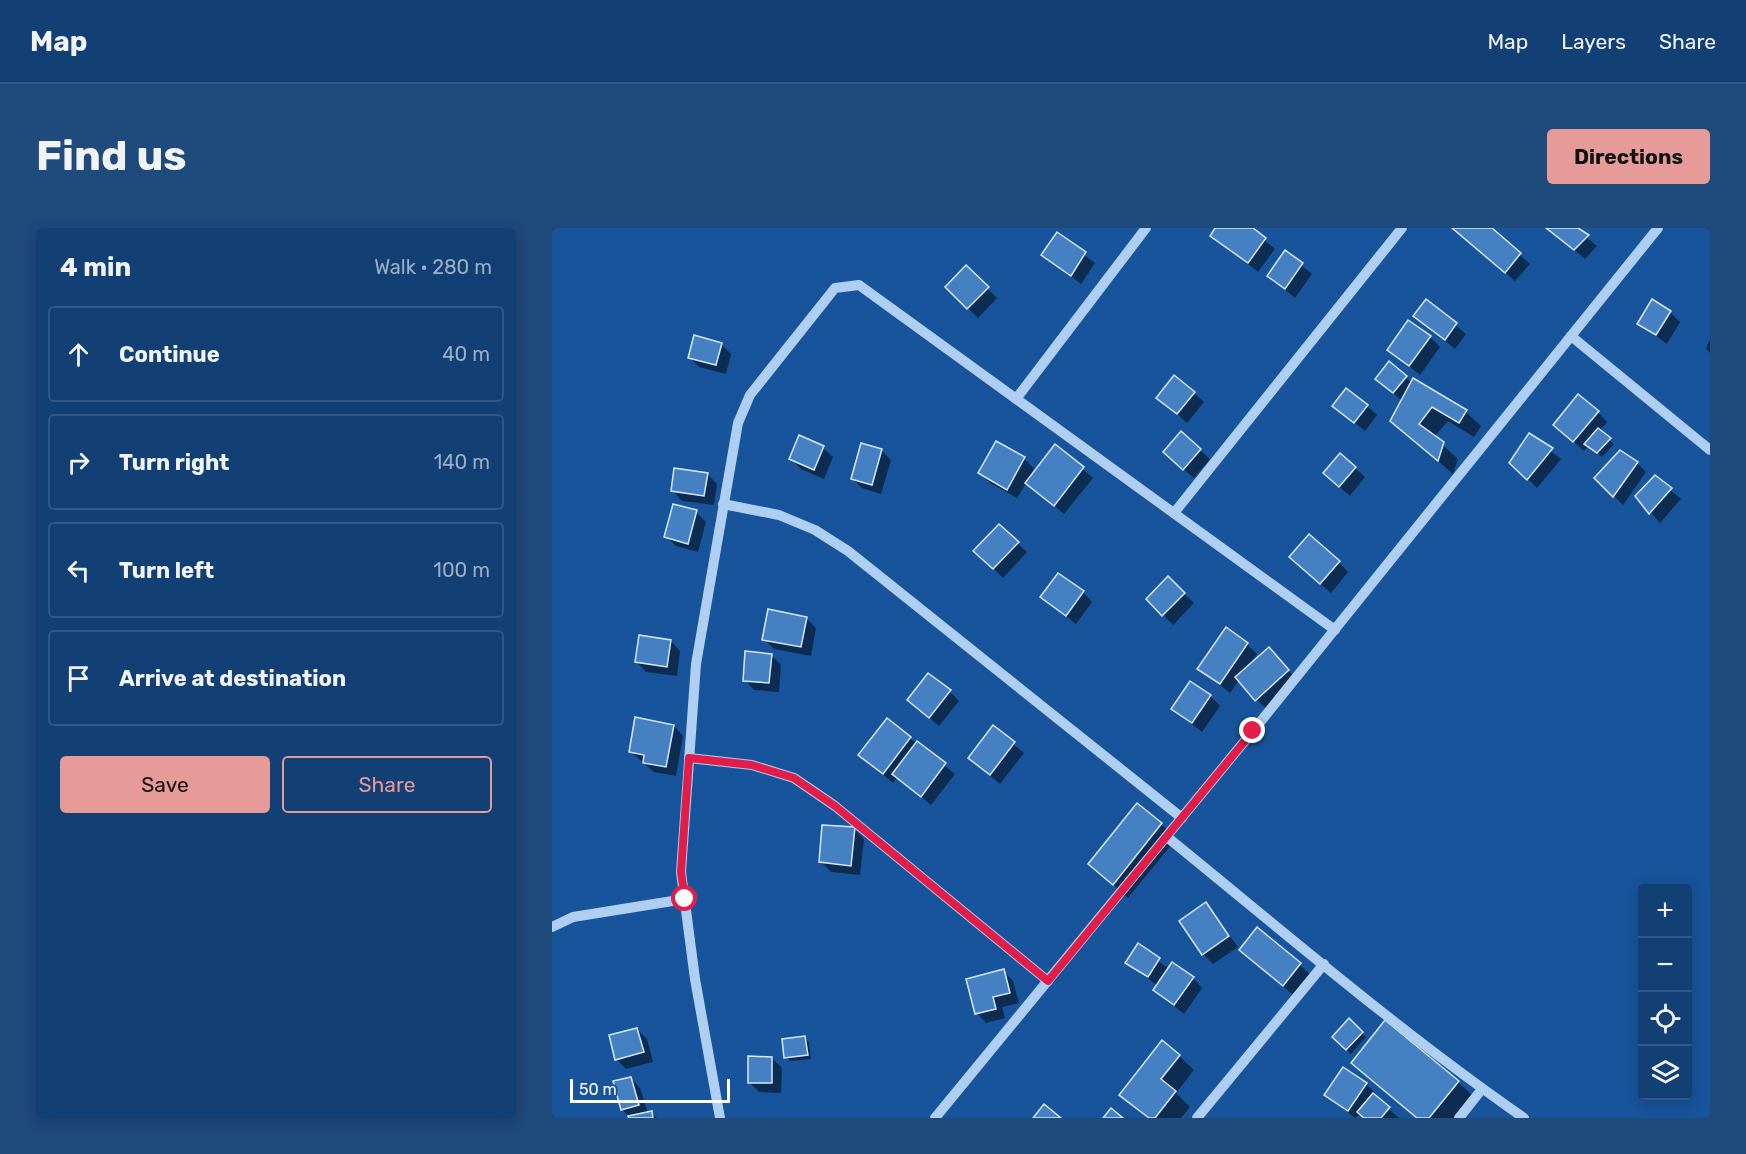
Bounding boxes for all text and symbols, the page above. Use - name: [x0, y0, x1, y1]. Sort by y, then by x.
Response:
- text: Map: [30, 25, 87, 58]
- text: Map: [1487, 29, 1528, 54]
- text: Layers: [1561, 29, 1626, 54]
- text: Share: [1659, 29, 1716, 54]
- button: Directions: [1547, 129, 1710, 184]
- text: Find us: [36, 131, 187, 181]
- text: 4 min: [60, 252, 131, 283]
- text: Walk · 280 m: [374, 255, 492, 279]
- icon: ahead: [62, 338, 95, 371]
- text: Continue: [119, 341, 220, 368]
- text: 40 m: [442, 342, 490, 366]
- icon: right: [62, 446, 95, 479]
- text: Turn right: [119, 449, 229, 476]
- text: 140 m: [434, 450, 490, 474]
- icon: left: [62, 554, 95, 587]
- text: Turn left: [119, 557, 214, 584]
- text: 100 m: [433, 558, 490, 582]
- icon: arrive: [62, 662, 95, 695]
- text: Arrive at destination: [119, 665, 346, 692]
- route end: [1239, 717, 1265, 743]
- button: Save: [60, 756, 270, 813]
- button: Share: [282, 756, 492, 813]
- map controls: [1638, 884, 1692, 1100]
- button: +: [1638, 884, 1692, 938]
- route start: [671, 885, 697, 911]
- button: −: [1638, 938, 1692, 992]
- button: locate: [1638, 992, 1692, 1046]
- button: layers: [1638, 1046, 1692, 1100]
- scale bar: [570, 1076, 730, 1104]
- text: 50 m: [579, 1080, 617, 1099]

